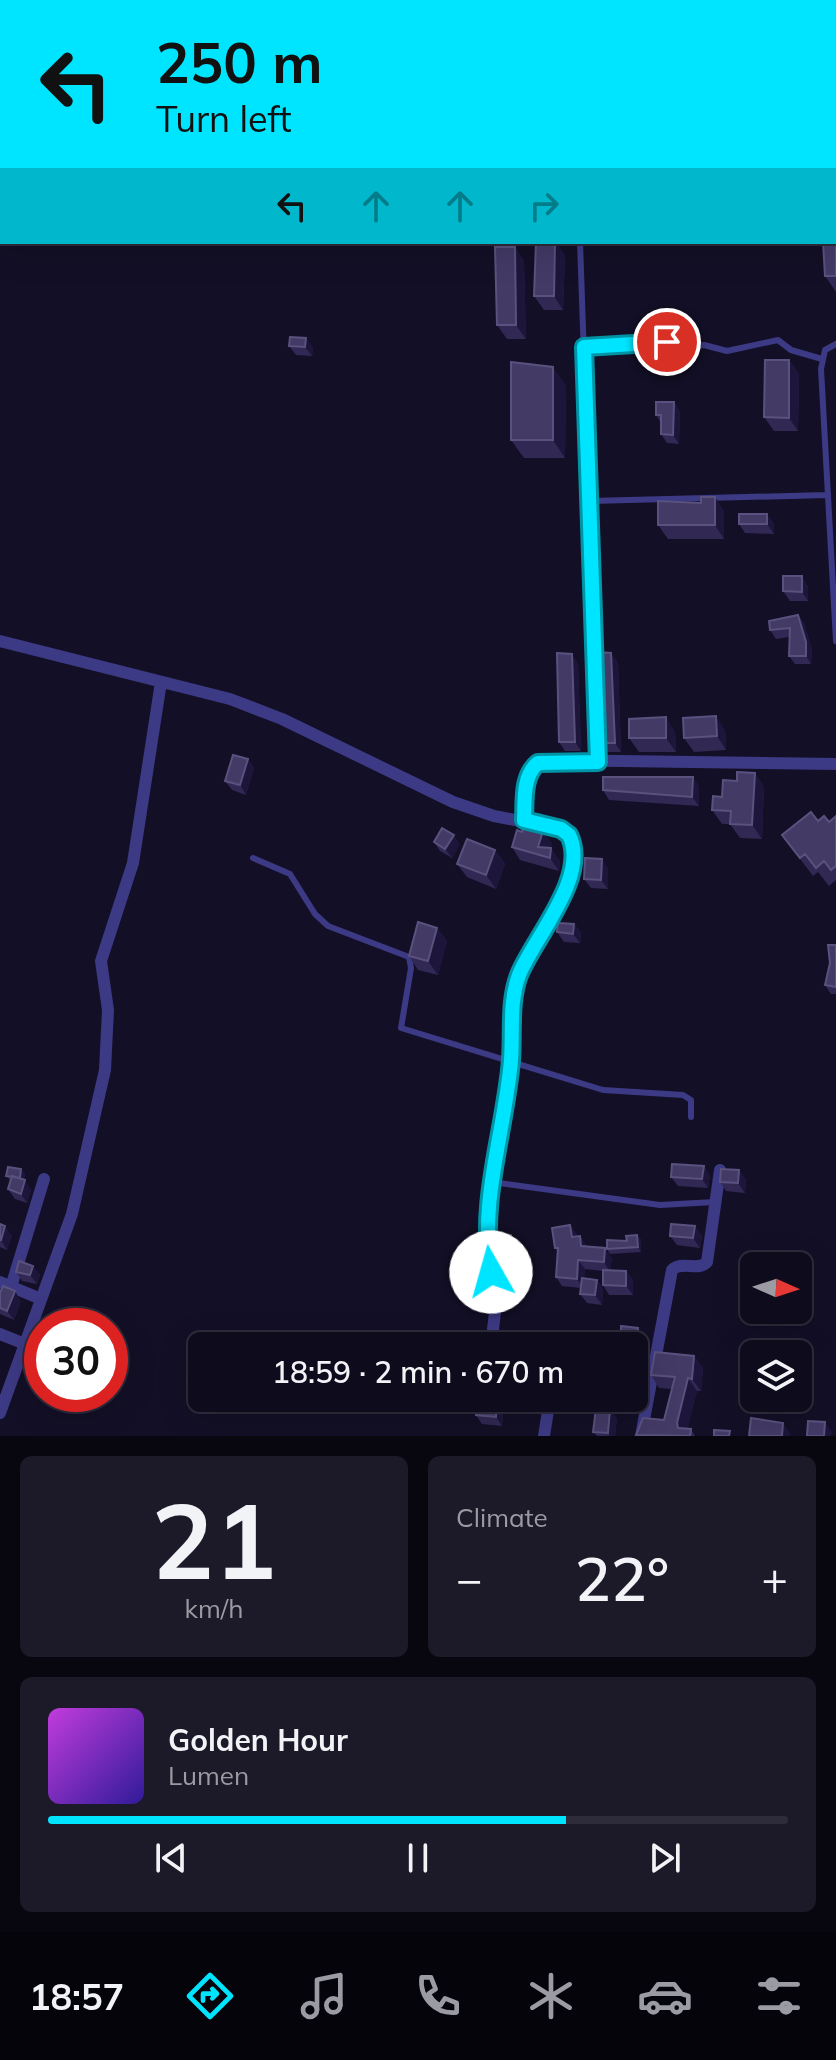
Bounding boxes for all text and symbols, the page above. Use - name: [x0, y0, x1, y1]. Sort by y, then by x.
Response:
- text: 250 m: [156, 27, 323, 97]
- icon: left: [24, 32, 128, 136]
- text: Turn left: [156, 96, 292, 141]
- icon: left: [270, 184, 314, 228]
- icon: ahead: [354, 184, 398, 228]
- icon: ahead: [438, 184, 482, 228]
- icon: right: [522, 184, 566, 228]
- pin: [633, 308, 701, 376]
- icon: arrive: [645, 320, 689, 364]
- position arrow: [449, 1230, 533, 1314]
- north arrow: [740, 1252, 812, 1324]
- map controls: [740, 1252, 812, 1412]
- speed limit sign: 30: [24, 1308, 128, 1412]
- button: layers: [740, 1340, 812, 1412]
- text: 18:59 · 2 min · 670 m: [272, 1353, 564, 1391]
- text: 21: [152, 1474, 276, 1605]
- text: Climate: [456, 1501, 548, 1534]
- text: 22°: [575, 1541, 669, 1616]
- text: −: [456, 1551, 482, 1606]
- text: +: [762, 1551, 788, 1606]
- text: km/h: [185, 1592, 243, 1625]
- text: Golden Hour: [168, 1721, 348, 1759]
- text: Lumen: [168, 1759, 249, 1792]
- icon: previous: [149, 1836, 193, 1880]
- icon: pause: [396, 1836, 440, 1880]
- icon: next: [643, 1836, 687, 1880]
- icon: directions: [182, 1968, 238, 2024]
- icon: music: [296, 1968, 352, 2024]
- icon: phone: [410, 1968, 466, 2024]
- icon: climate: [523, 1968, 579, 2024]
- icon: car: [637, 1968, 693, 2024]
- icon: filters: [751, 1968, 807, 2024]
- text: 18:57: [29, 1974, 124, 2019]

